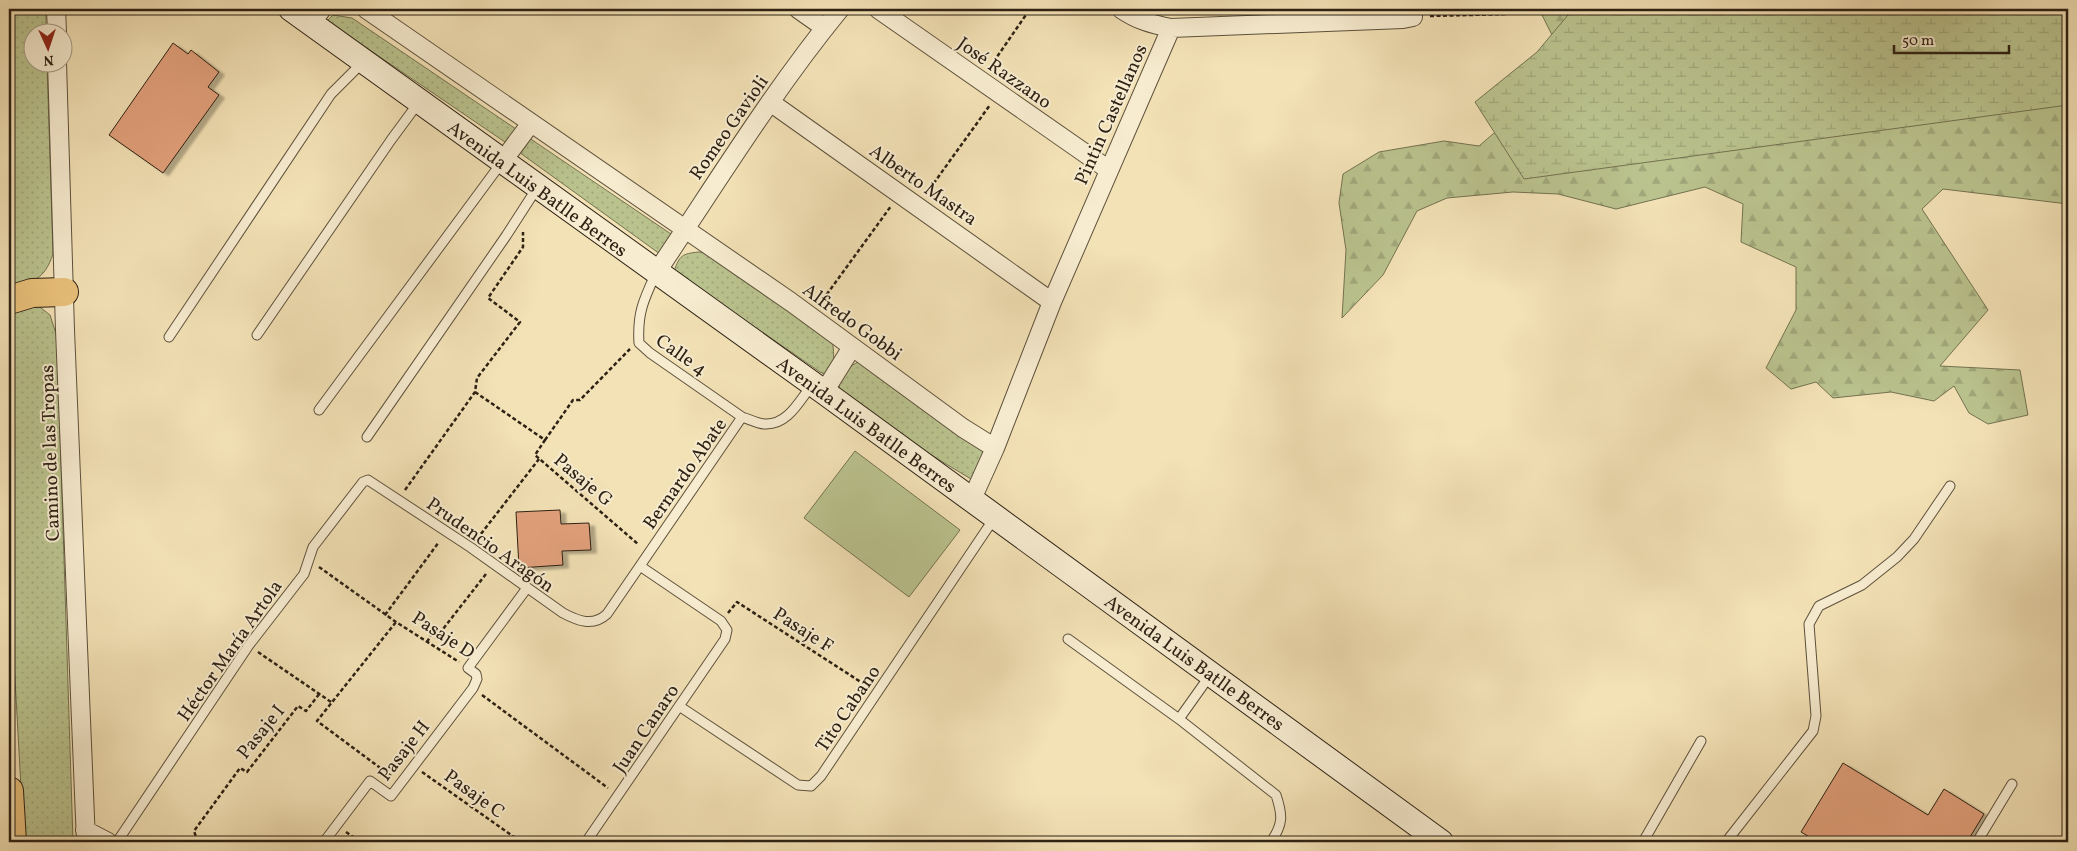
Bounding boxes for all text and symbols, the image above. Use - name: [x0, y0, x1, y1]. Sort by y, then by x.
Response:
- north arrow: [22, 22, 72, 72]
- scale bar: [1894, 22, 2010, 54]
- text: 50 m: [1902, 31, 1934, 52]
- street label: José Razzano: [951, 32, 1056, 116]
- street label: Pintin Castellanos: [1069, 40, 1155, 189]
- text: N: [43, 50, 54, 69]
- street label: Romeo Gavioli: [684, 70, 776, 186]
- street label: Avenida Luis Batlle Berres: [441, 115, 632, 264]
- street label: Alberto Mastra: [864, 139, 982, 232]
- street label: Alfredo Gobbi: [797, 278, 907, 368]
- street label: Calle 4: [650, 329, 712, 383]
- street label: Avenida Luis Batlle Berres: [770, 351, 961, 500]
- street label: Camino de las Tropas: [35, 364, 67, 542]
- street label: Bernardo Abate: [638, 413, 734, 535]
- street label: Pasaje G: [547, 448, 618, 513]
- street label: Prudencio Aragón: [421, 492, 559, 600]
- street label: Héctor María Artola: [172, 575, 289, 727]
- street label: Avenida Luis Batlle Berres: [1098, 589, 1289, 738]
- street label: Pasaje F: [768, 602, 838, 660]
- street label: Pasaje D: [406, 606, 480, 666]
- street label: Tito Cabano: [810, 661, 887, 758]
- street label: Juan Canaro: [607, 679, 686, 779]
- street label: Pasaje I: [232, 700, 291, 765]
- street label: Pasaje H: [373, 715, 437, 787]
- street label: Pasaje C: [438, 764, 509, 825]

